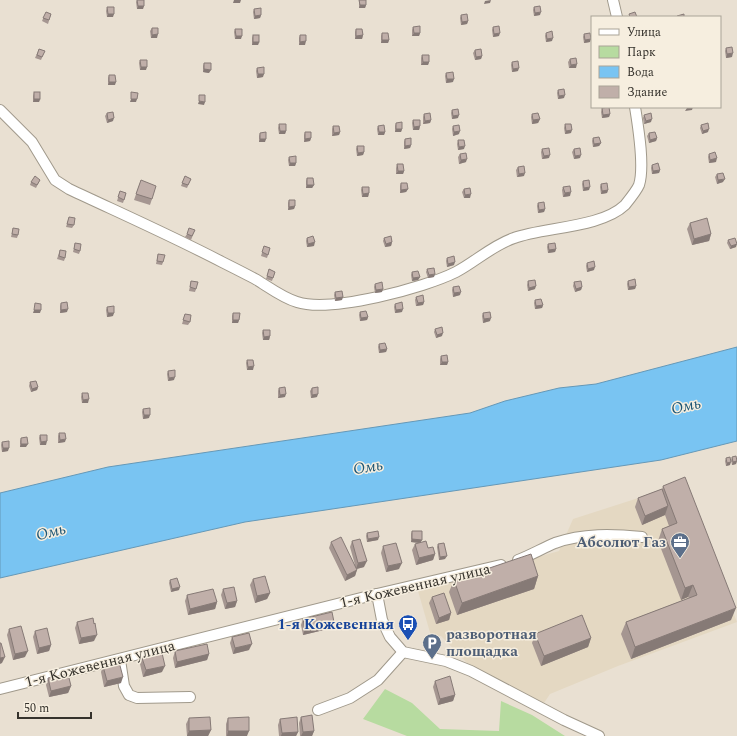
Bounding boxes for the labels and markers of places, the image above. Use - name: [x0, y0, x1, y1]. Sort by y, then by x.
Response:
- place label: Абсолют Газ: [576, 531, 666, 554]
- office icon: Абсолют Газ: [669, 531, 691, 559]
- place label: 1-я Кожевенная: [277, 613, 394, 636]
- bus stop icon: 1-я Кожевенная: [397, 613, 419, 641]
- place label: разворотная площадка: [446, 623, 537, 663]
- parking icon: разворотная площадка: [421, 632, 443, 660]

